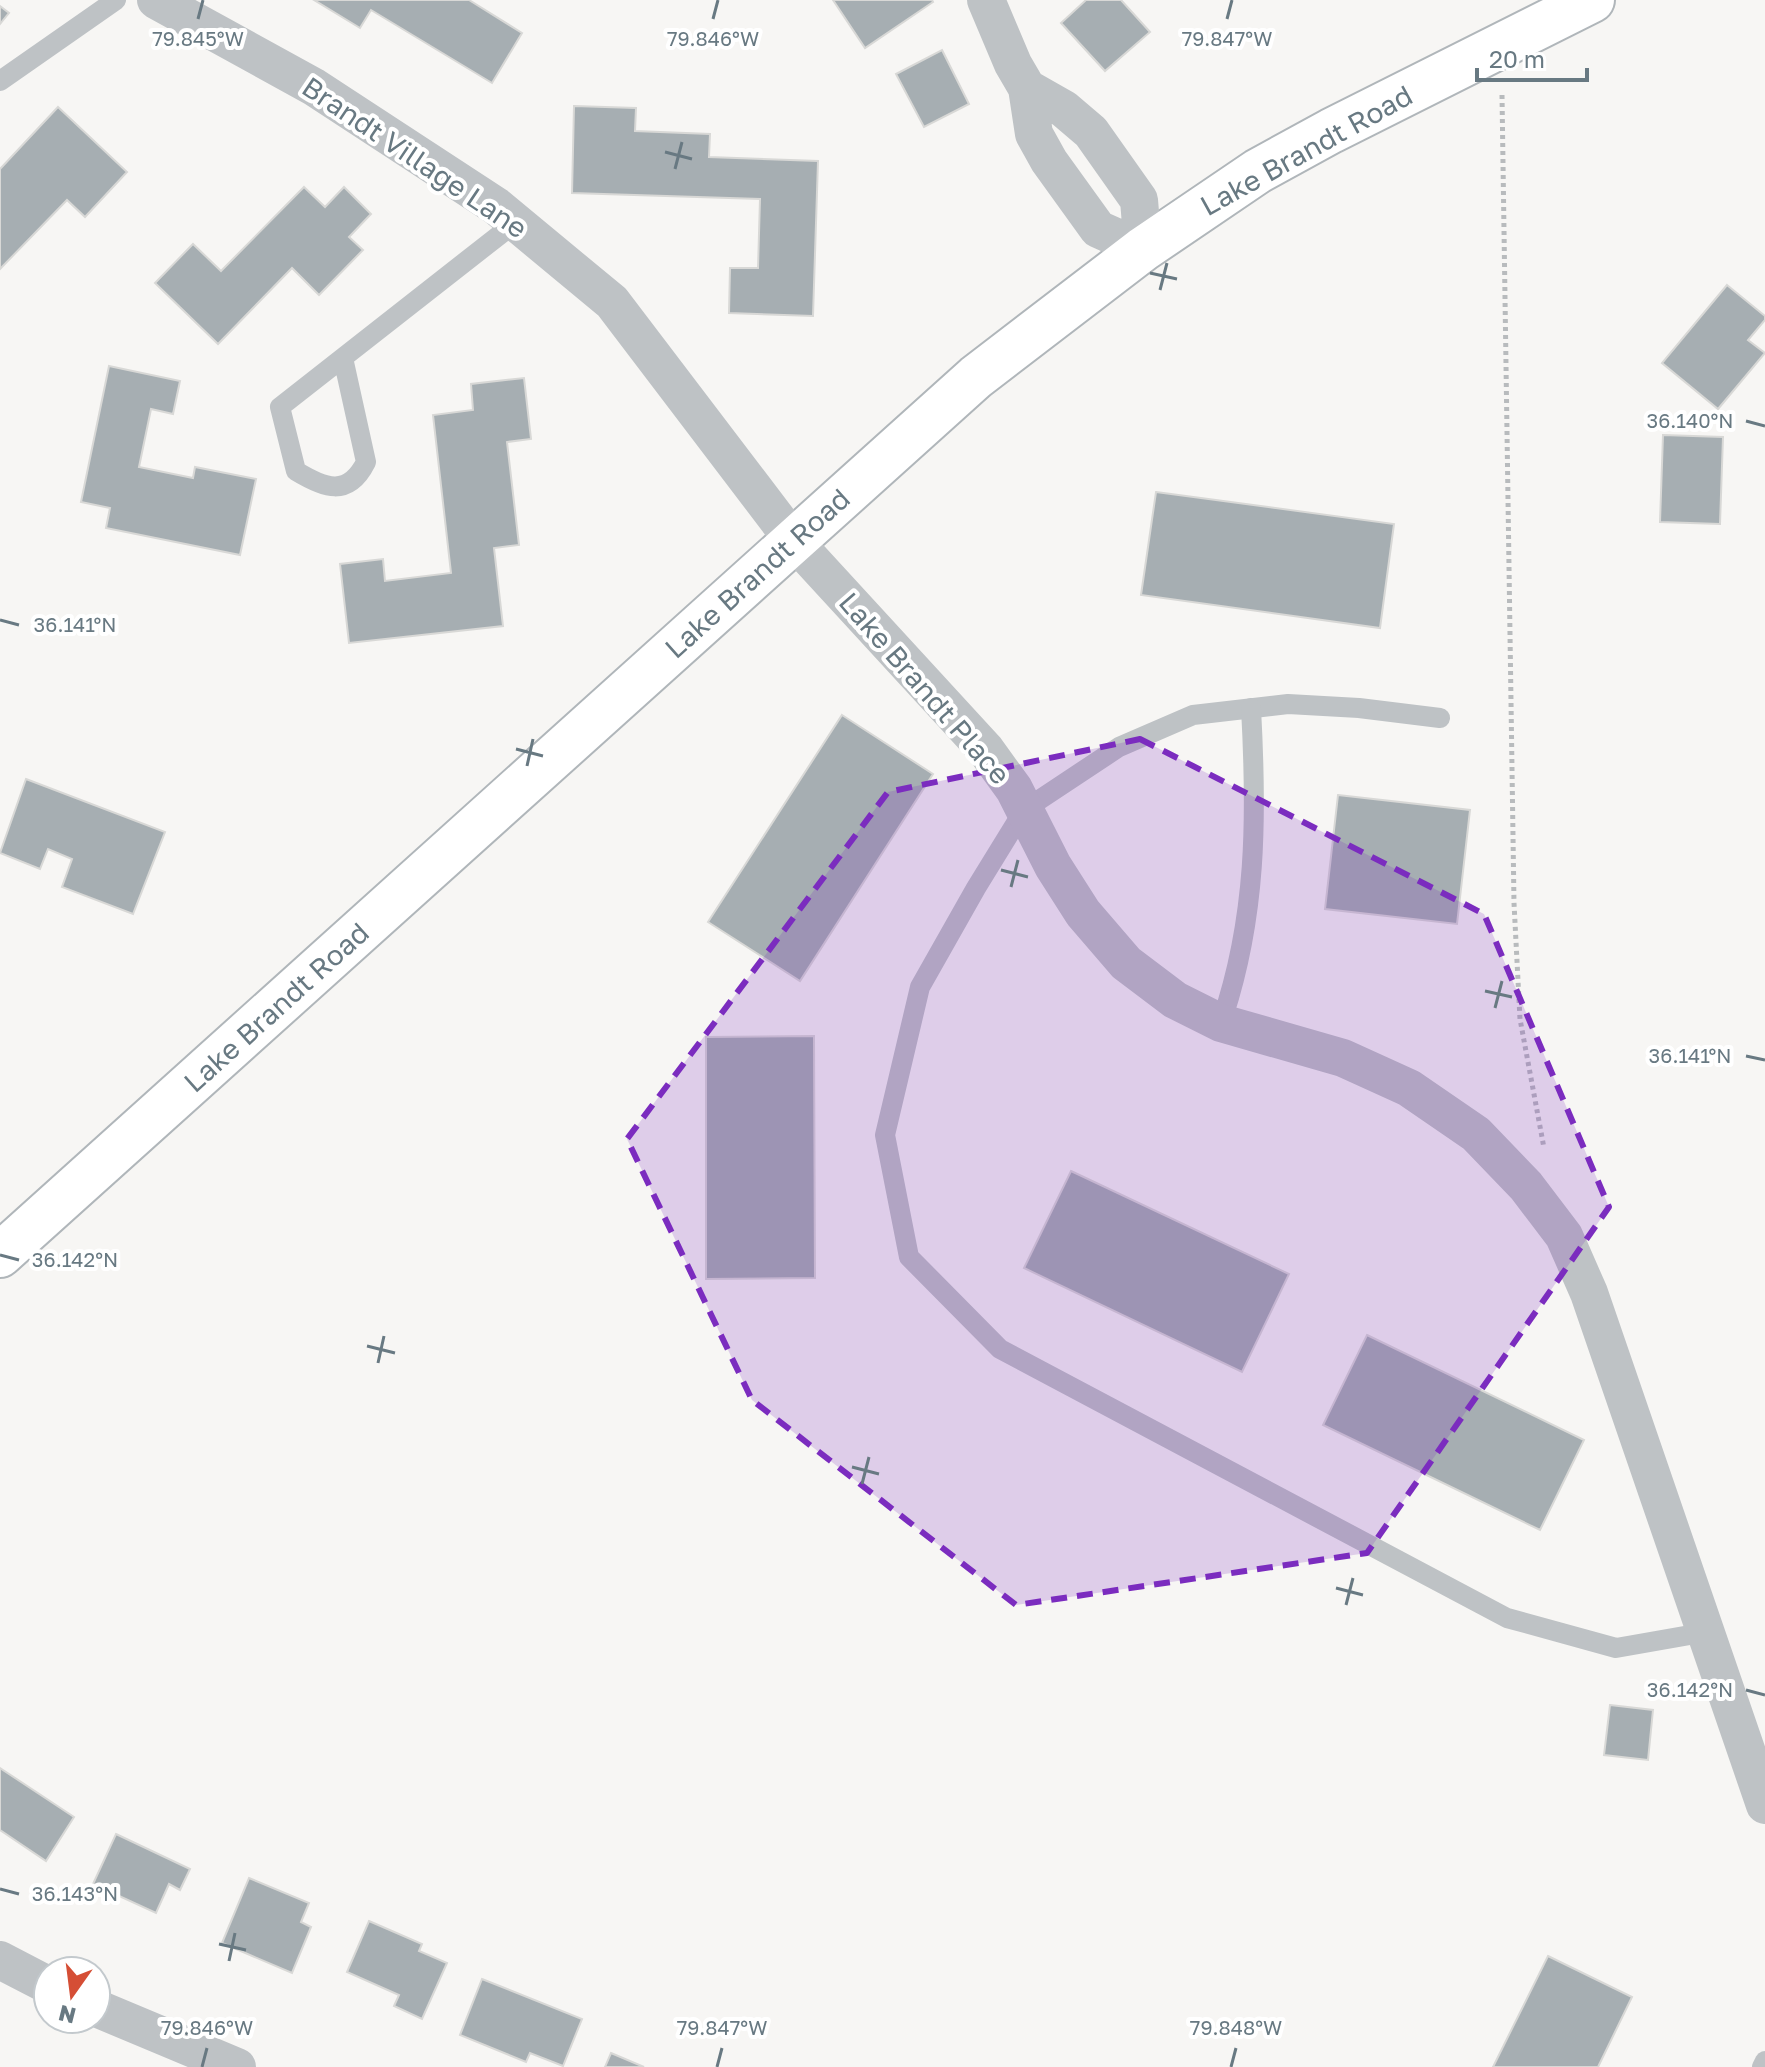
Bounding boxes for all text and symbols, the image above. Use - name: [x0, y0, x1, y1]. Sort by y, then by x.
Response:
- text: 79.845°W: [152, 26, 244, 50]
- text: 79.846°W: [667, 26, 759, 50]
- text: 79.847°W: [1182, 26, 1272, 50]
- scale bar: [1477, 32, 1587, 82]
- text: 20 m: [1489, 44, 1545, 73]
- street label: Brandt Village Lane: [296, 70, 534, 244]
- street label: Lake Brandt Road: [1194, 78, 1418, 222]
- text: 36.140°N: [1646, 408, 1734, 432]
- street label: Lake Brandt Road: [658, 481, 856, 665]
- street label: Lake Brandt Place: [833, 585, 1017, 791]
- text: 36.141°N: [34, 612, 116, 636]
- street label: Lake Brandt Road: [177, 915, 375, 1099]
- text: 36.141°N: [1649, 1043, 1731, 1067]
- text: 36.142°N: [32, 1247, 118, 1271]
- text: 36.142°N: [1647, 1677, 1733, 1701]
- text: 36.143°N: [32, 1881, 118, 1905]
- north arrow: [32, 1955, 112, 2035]
- text: N: [56, 2000, 78, 2030]
- text: 79.846°W: [161, 2015, 253, 2039]
- text: 79.847°W: [677, 2015, 767, 2039]
- text: 79.848°W: [1190, 2015, 1282, 2039]

